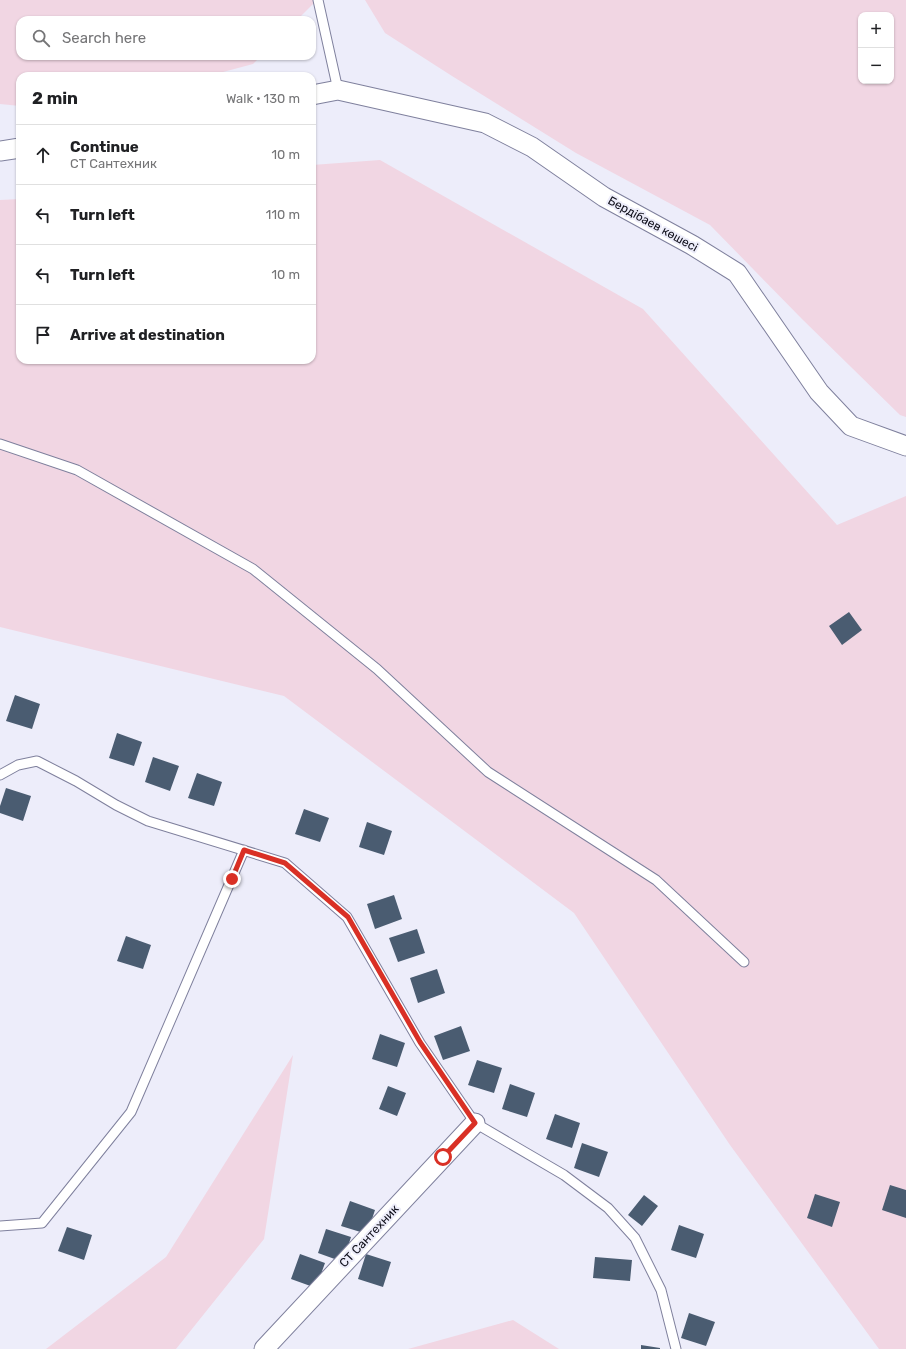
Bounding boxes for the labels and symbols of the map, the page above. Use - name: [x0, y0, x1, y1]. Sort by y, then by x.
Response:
- street label: Бердібаев көшесі: [606, 193, 700, 255]
- route end: [223, 870, 241, 888]
- route start: [434, 1148, 452, 1166]
- street label: СТ Сантехник: [337, 1201, 402, 1270]

